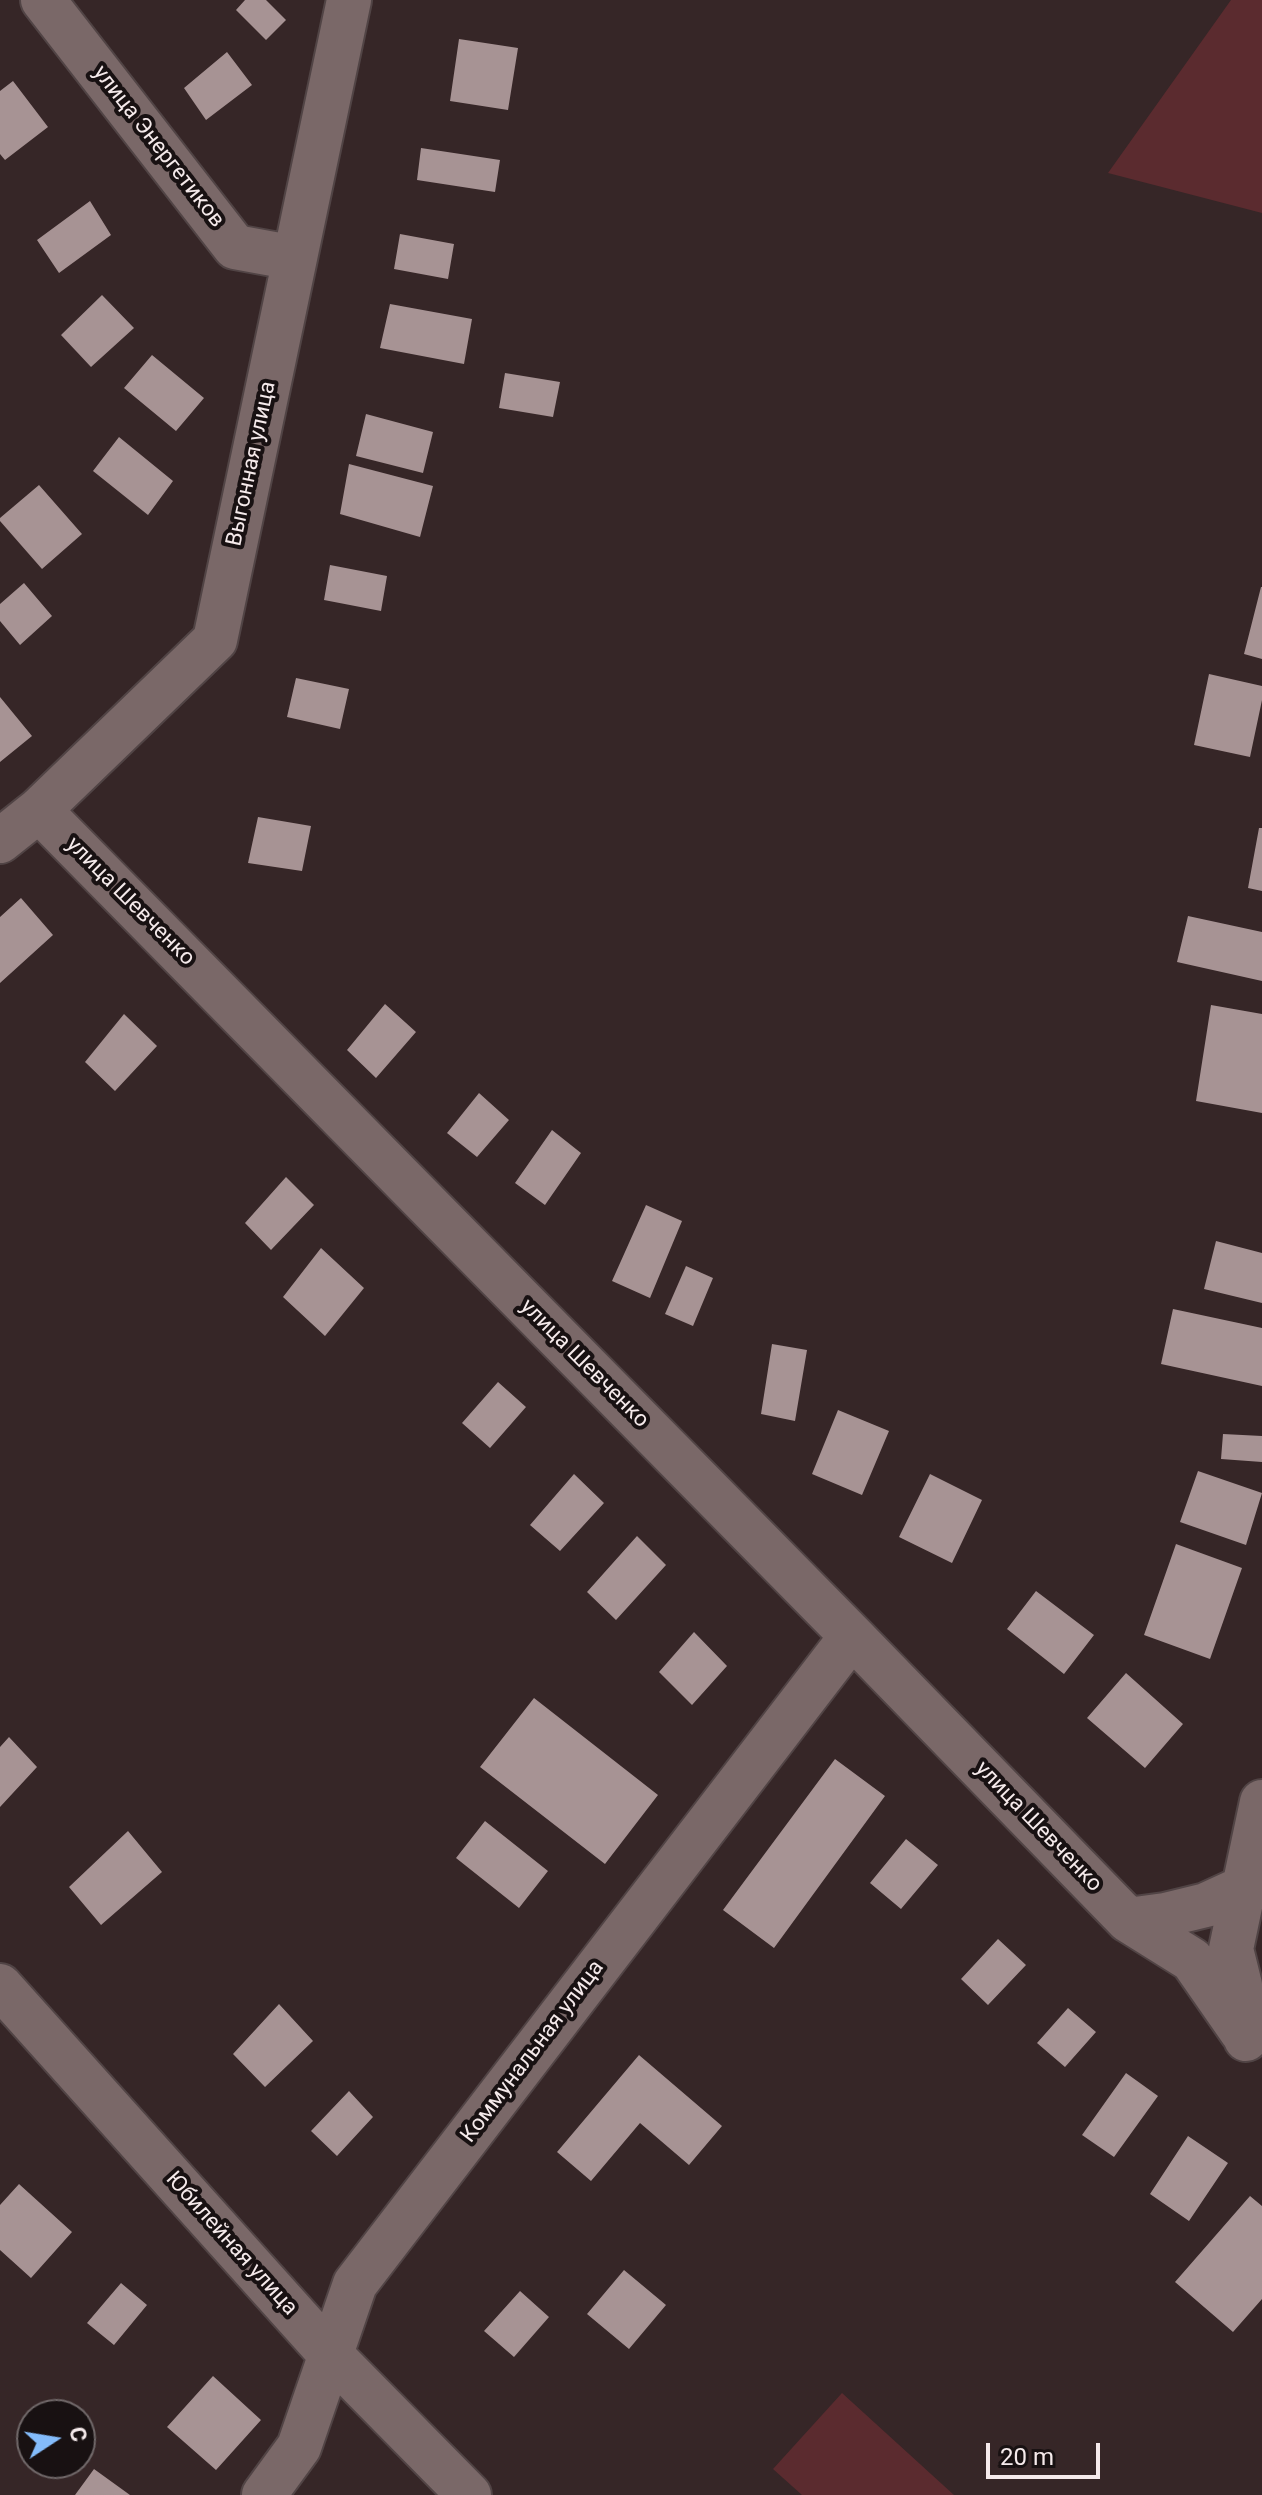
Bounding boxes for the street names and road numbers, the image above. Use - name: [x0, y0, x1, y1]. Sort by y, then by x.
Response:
- street label: улица Энергетиков: [87, 61, 229, 233]
- street label: Выгонная улица: [222, 379, 282, 549]
- street label: улица Шевченко: [60, 832, 200, 972]
- street label: улица Шевченко: [514, 1294, 654, 1434]
- street label: улица Шевченко: [969, 1756, 1107, 1898]
- street label: Коммунальная улица: [456, 1956, 610, 2148]
- street label: Юбилейная улица: [160, 2167, 302, 2321]

